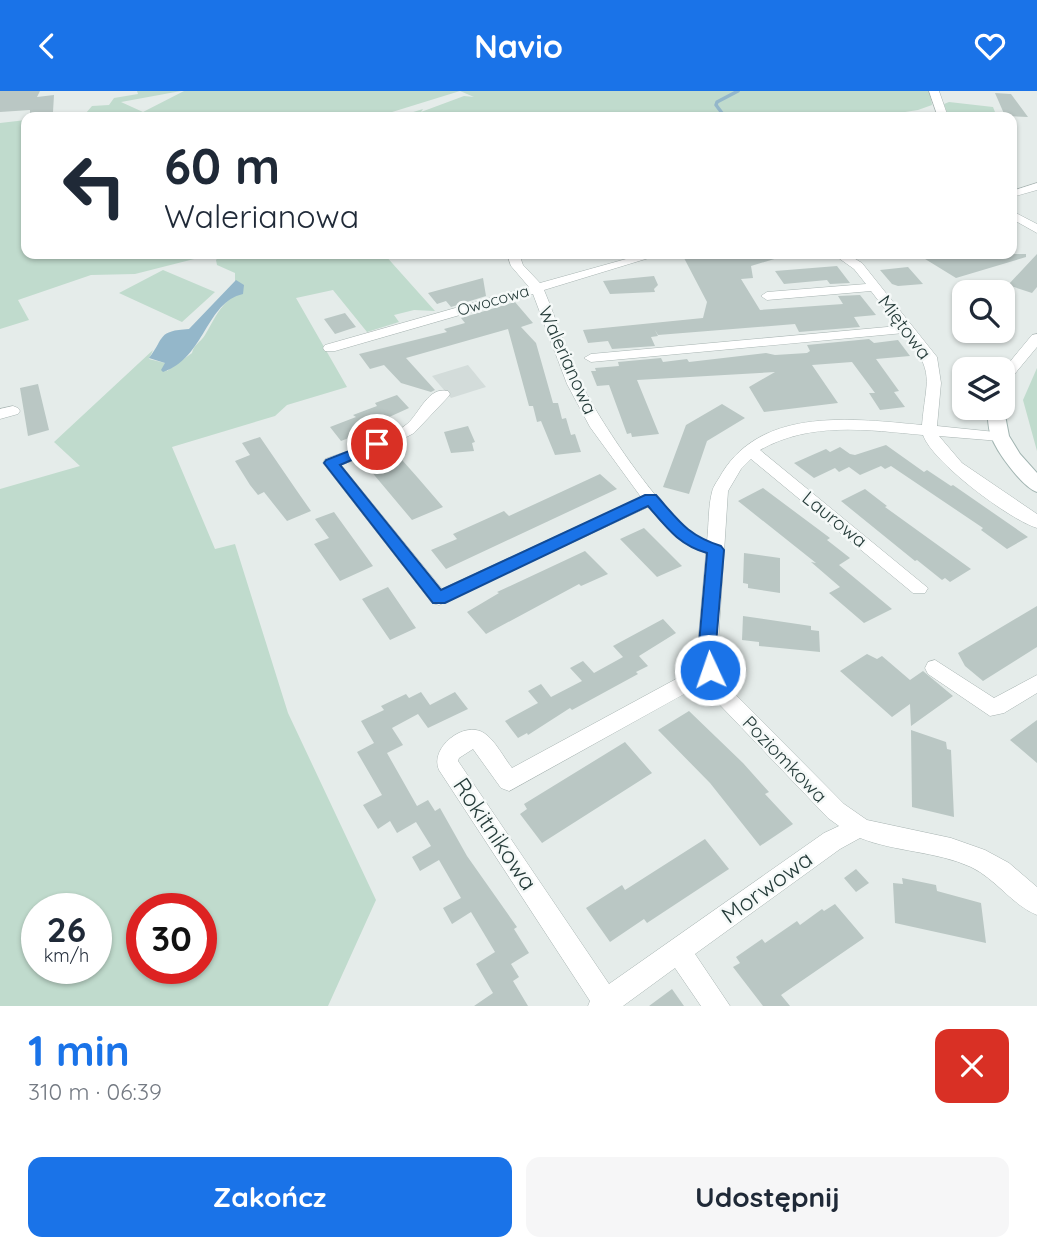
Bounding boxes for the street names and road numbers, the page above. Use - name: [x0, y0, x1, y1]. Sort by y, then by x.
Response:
- street label: Owocowa: [455, 280, 531, 320]
- street label: Miętowa: [873, 290, 937, 364]
- street label: Walerianowa: [533, 302, 603, 418]
- street label: Laurowa: [798, 486, 872, 552]
- street label: Poziomkowa: [738, 711, 832, 807]
- street label: Rokitnikowa: [447, 772, 544, 895]
- street label: Morwowa: [716, 844, 818, 929]

